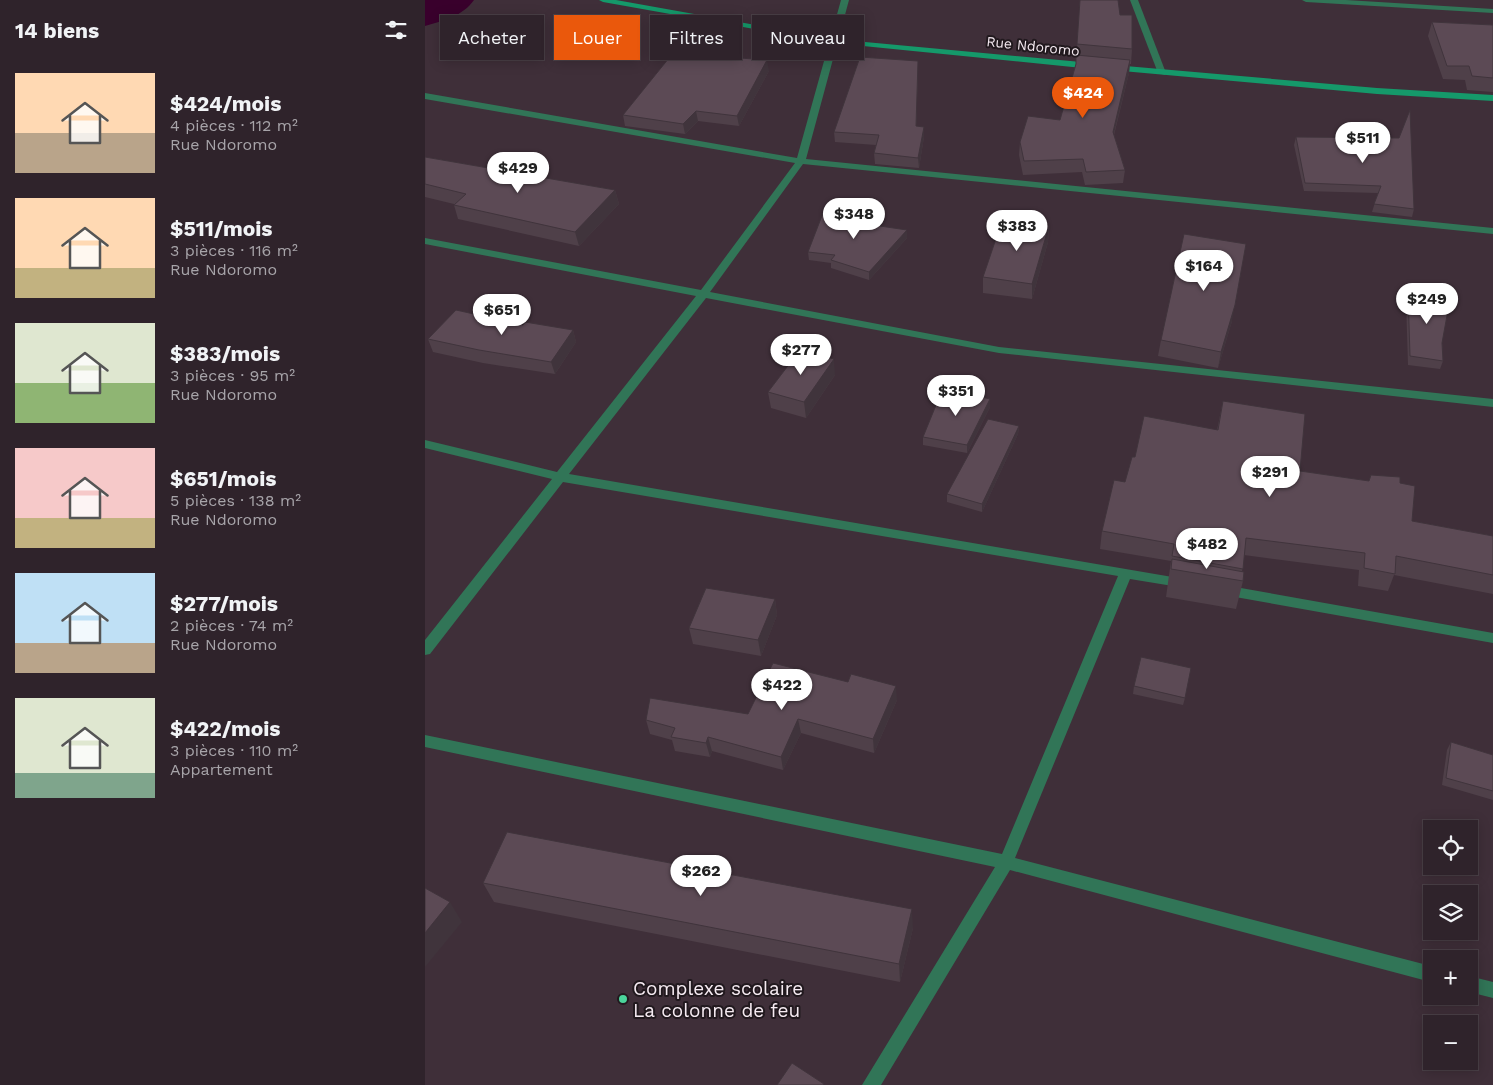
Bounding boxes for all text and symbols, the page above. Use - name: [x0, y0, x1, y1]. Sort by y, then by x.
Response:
- chip: Acheter: [440, 15, 544, 60]
- chip: Louer: [554, 15, 640, 60]
- chip: Filtres: [650, 15, 742, 60]
- chip: Nouveau: [752, 15, 864, 60]
- icon: filters: [382, 16, 410, 44]
- text: 14 biens: [15, 18, 99, 43]
- street label: Rue Ndoromo: [986, 33, 1080, 59]
- pin: $424: [1053, 76, 1113, 119]
- text: $424: [1063, 83, 1103, 102]
- text: $424/mois: [170, 91, 281, 116]
- icon: home: [55, 93, 115, 153]
- text: 4 pièces · 112 m²: [170, 116, 298, 135]
- pin: $511: [1333, 121, 1393, 164]
- text: $511: [1346, 128, 1380, 147]
- text: Rue Ndoromo: [170, 135, 277, 154]
- pin: $429: [488, 152, 548, 194]
- text: $429: [498, 158, 538, 177]
- pin: $348: [824, 198, 884, 240]
- text: $348: [834, 204, 874, 223]
- pin: $383: [987, 210, 1047, 252]
- text: $511/mois: [170, 216, 273, 241]
- text: $383: [997, 216, 1037, 235]
- icon: home: [55, 218, 115, 278]
- text: 3 pièces · 116 m²: [170, 241, 298, 260]
- pin: $164: [1174, 250, 1234, 292]
- text: $164: [1185, 256, 1223, 275]
- text: Rue Ndoromo: [170, 260, 277, 279]
- pin: $249: [1397, 282, 1457, 325]
- text: $249: [1407, 289, 1447, 308]
- pin: $651: [472, 294, 532, 336]
- text: $651: [484, 300, 520, 319]
- pin: $277: [771, 334, 831, 376]
- text: $277: [782, 340, 820, 359]
- text: $383/mois: [170, 341, 280, 366]
- icon: home: [55, 343, 115, 403]
- text: 3 pièces · 95 m²: [170, 366, 295, 385]
- pin: $351: [926, 374, 986, 417]
- text: $351: [938, 381, 974, 400]
- text: Rue Ndoromo: [170, 385, 277, 404]
- pin: $291: [1240, 456, 1300, 498]
- text: $291: [1252, 462, 1288, 481]
- text: $651/mois: [170, 466, 276, 491]
- icon: home: [55, 468, 115, 528]
- text: 5 pièces · 138 m²: [170, 491, 301, 510]
- text: Rue Ndoromo: [170, 510, 277, 529]
- pin: $482: [1177, 528, 1237, 570]
- text: $482: [1187, 534, 1227, 553]
- text: $277/mois: [170, 591, 278, 616]
- icon: home: [55, 593, 115, 653]
- text: 2 pièces · 74 m²: [170, 616, 293, 635]
- text: Rue Ndoromo: [170, 635, 277, 654]
- pin: $422: [752, 668, 812, 711]
- text: $422: [762, 675, 802, 694]
- text: $422/mois: [170, 716, 281, 741]
- icon: home: [55, 718, 115, 778]
- text: 3 pièces · 110 m²: [170, 741, 298, 760]
- text: Appartement: [170, 760, 273, 779]
- map controls: [1423, 820, 1478, 1070]
- button: locate: [1423, 820, 1478, 875]
- pin: $262: [671, 854, 731, 897]
- text: $262: [681, 861, 721, 880]
- button: layers: [1423, 885, 1478, 940]
- button: +: [1423, 950, 1478, 1005]
- place label: Complexe scolaire La colonne de feu: [633, 977, 803, 1022]
- marker: Complexe scolaire La colonne de feu: [617, 993, 629, 1005]
- button: −: [1423, 1015, 1478, 1070]

